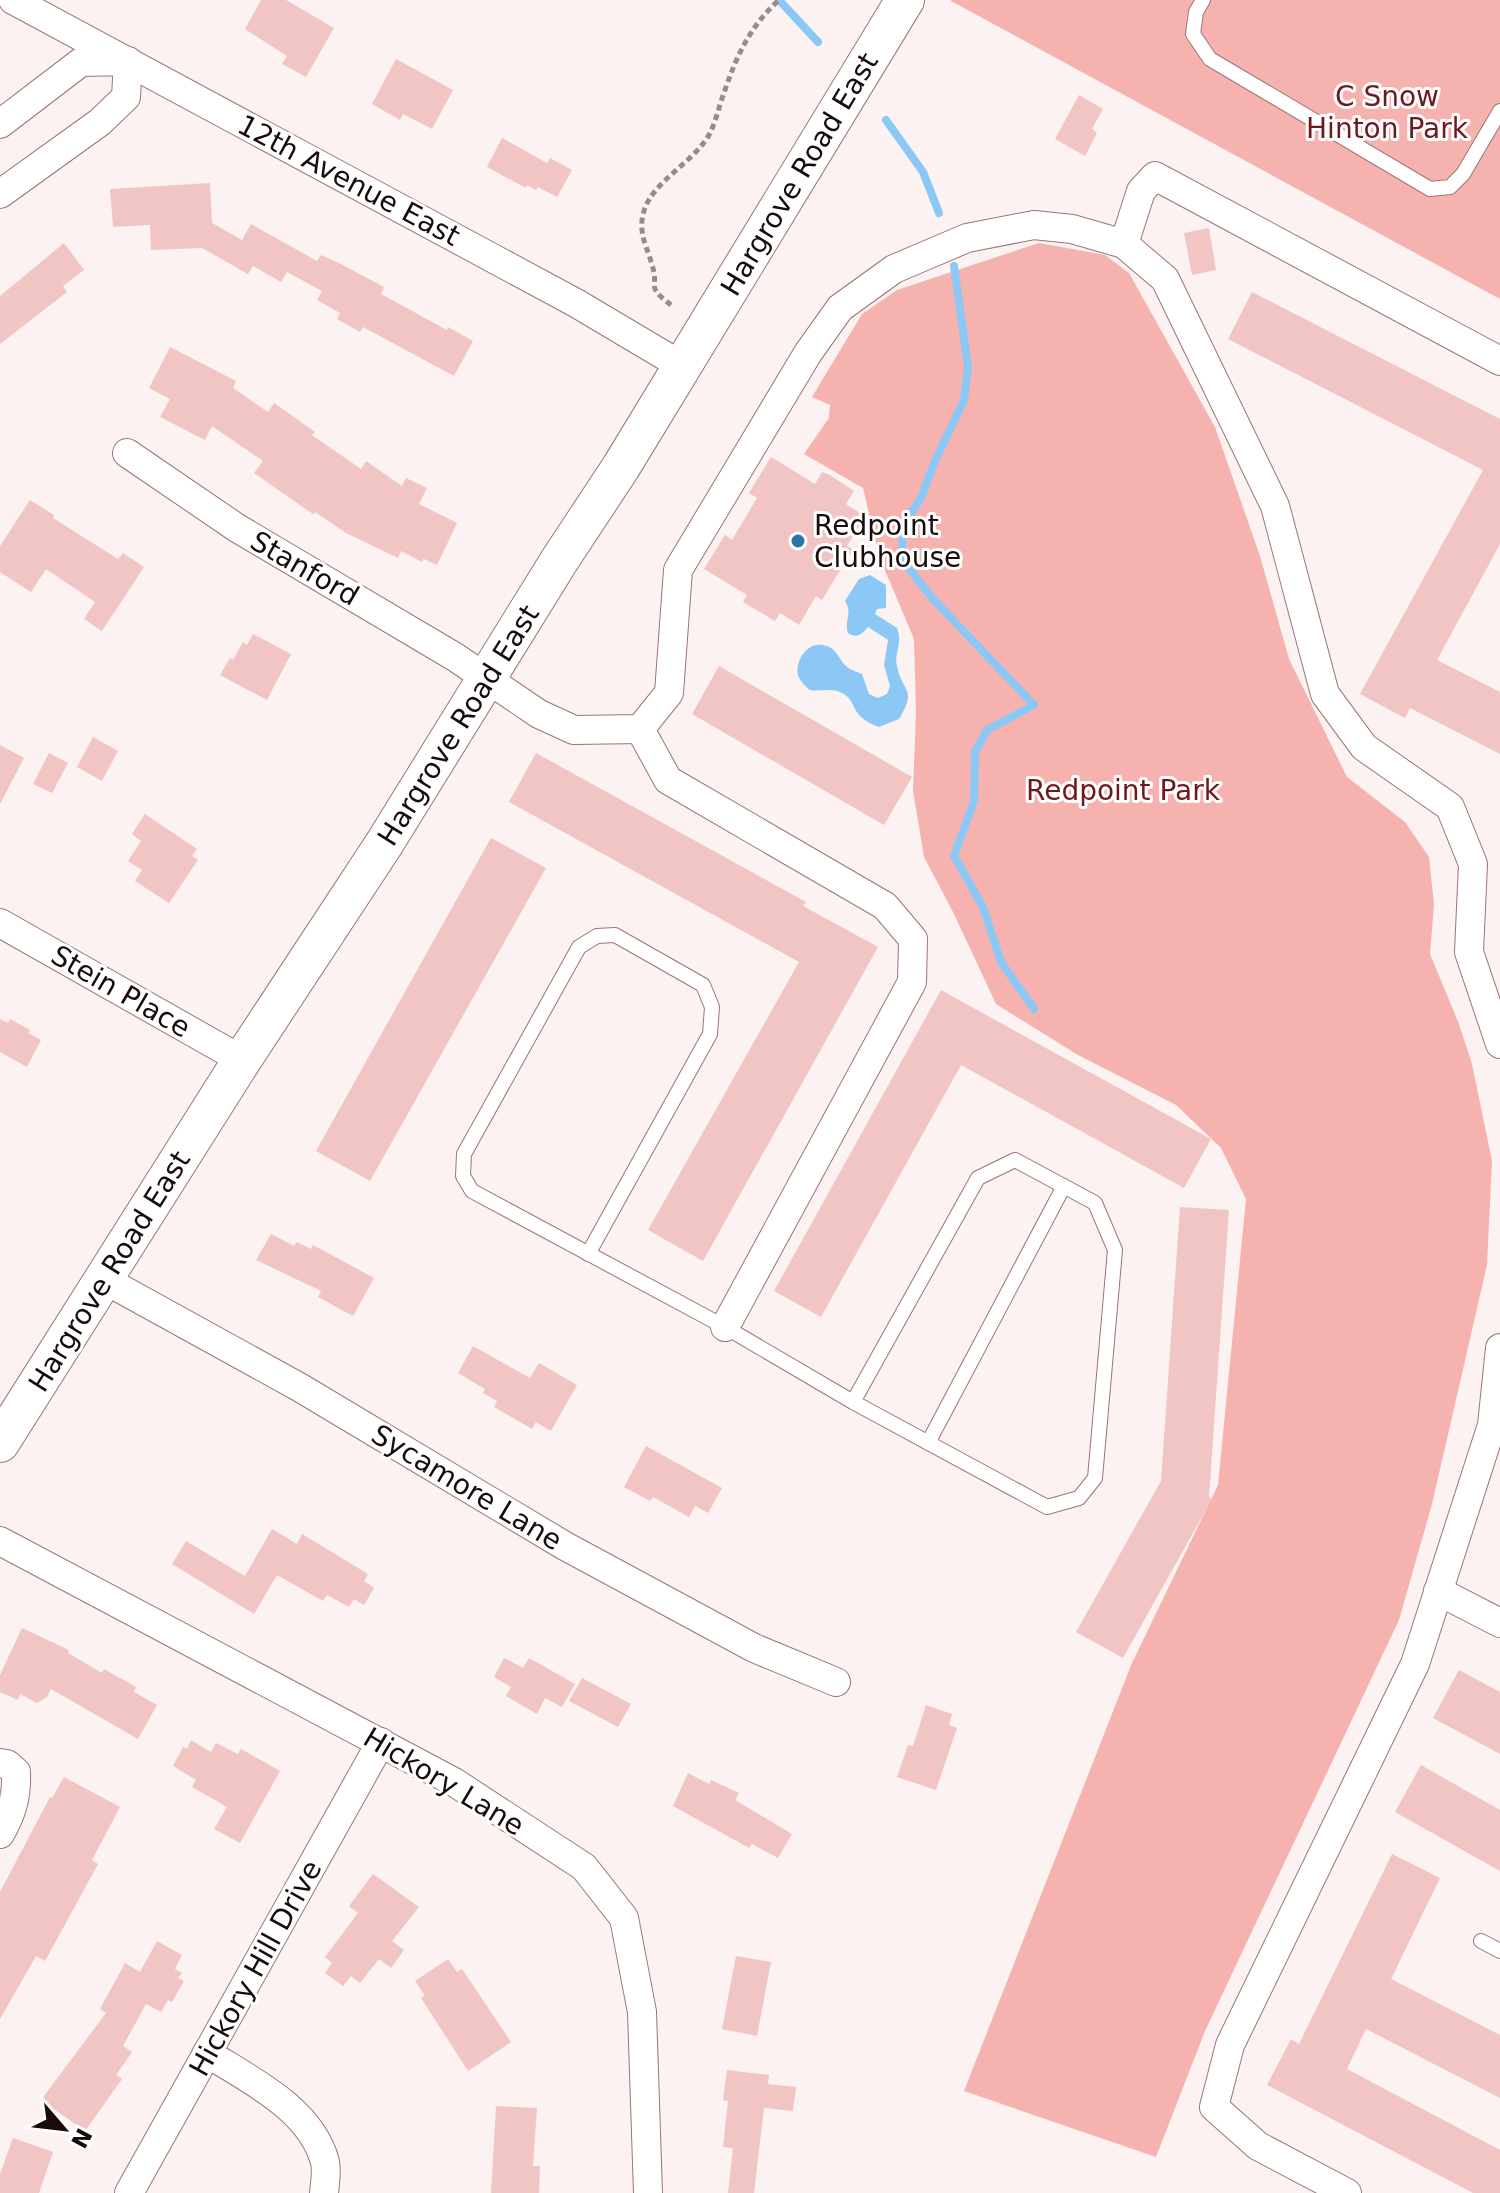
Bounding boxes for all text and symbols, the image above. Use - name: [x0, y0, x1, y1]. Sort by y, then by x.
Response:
- street label: Hargrove Road East: [714, 47, 885, 302]
- park label: C Snow Hinton Park: [1306, 80, 1469, 145]
- street label: 12th Avenue East: [232, 108, 465, 253]
- place label: Redpoint Clubhouse: [814, 509, 961, 574]
- street label: Stanford: [245, 524, 365, 613]
- marker: Redpoint Clubhouse: [789, 532, 807, 550]
- street label: Hargrove Road East: [371, 599, 546, 852]
- park label: Redpoint Park: [1026, 774, 1221, 807]
- street label: Stein Place: [45, 938, 196, 1044]
- street label: Hargrove Road East: [22, 1145, 197, 1398]
- street label: Sycamore Lane: [366, 1418, 568, 1557]
- street label: Hickory Lane: [358, 1721, 530, 1842]
- street label: Hickory Hill Drive: [182, 1855, 328, 2082]
- north arrow: [24, 2089, 104, 2169]
- text: N: [66, 2124, 97, 2152]

